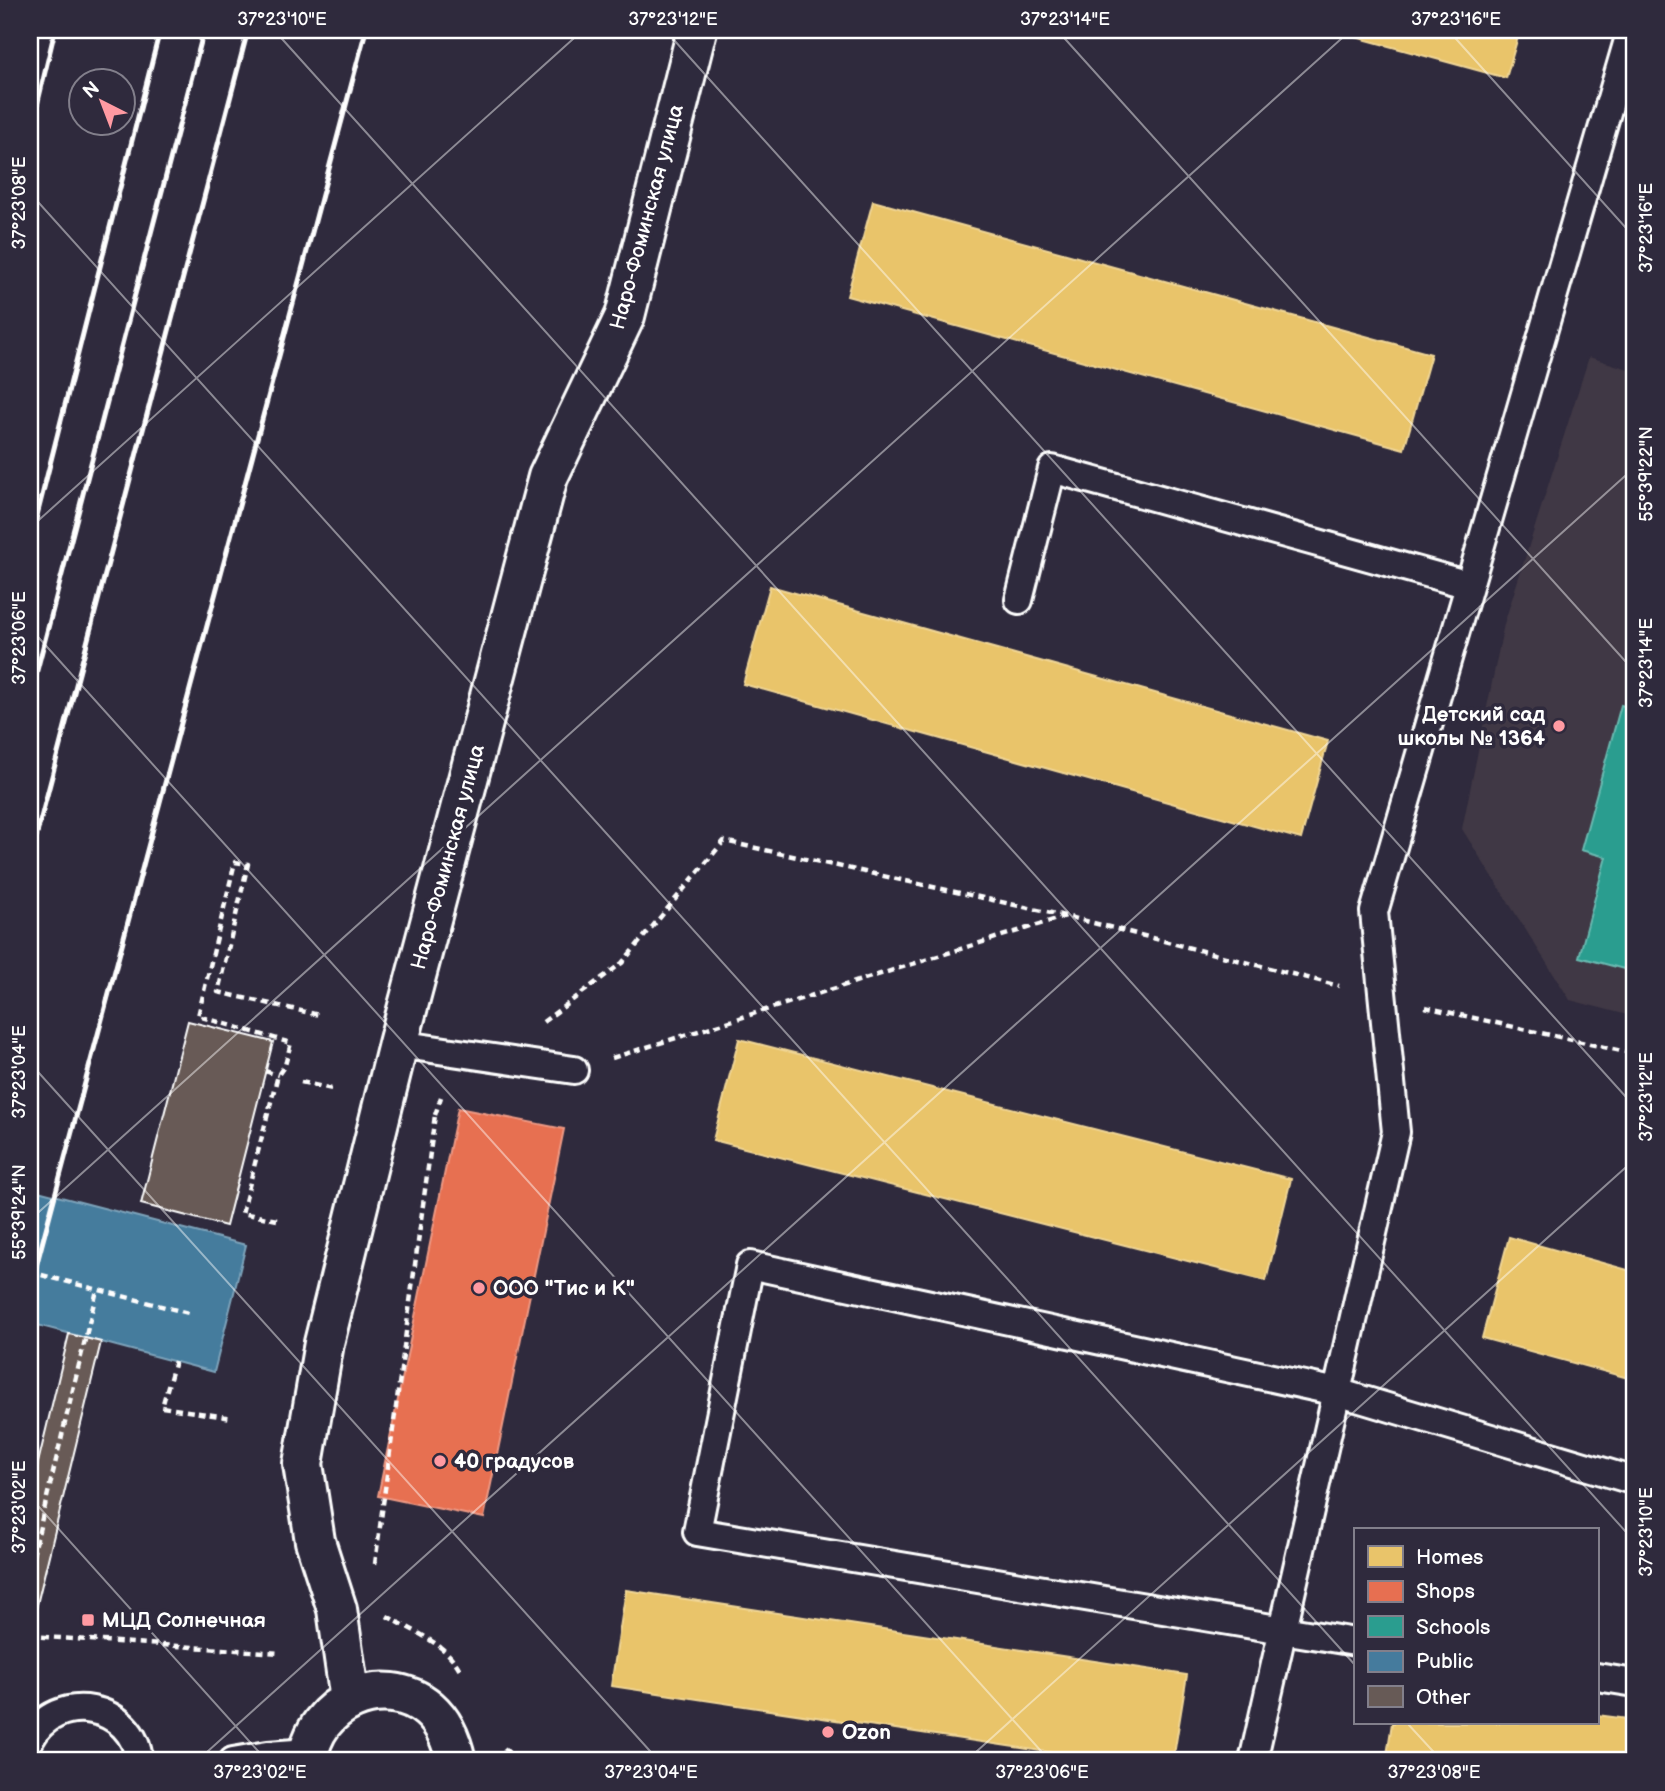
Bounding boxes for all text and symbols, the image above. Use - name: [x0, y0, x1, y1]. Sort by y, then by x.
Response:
- text: 37°23'10"E: [237, 9, 327, 30]
- text: 37°23'12"E: [628, 9, 718, 30]
- text: 37°23'14"E: [1020, 9, 1110, 30]
- text: 37°23'16"E: [1411, 9, 1501, 30]
- north arrow: [66, 66, 136, 136]
- text: N: [79, 77, 105, 104]
- street label: Наро-Фоминская улица: [605, 101, 689, 332]
- text: 37°23'08"E: [9, 156, 30, 250]
- text: 37°23'16"E: [1636, 183, 1657, 273]
- text: 55°39'22"N: [1636, 426, 1657, 522]
- text: 37°23'06"E: [9, 591, 30, 685]
- text: 37°23'14"E: [1636, 618, 1657, 708]
- place label: Детский сад школы № 1364: [1397, 702, 1546, 751]
- marker: Детский сад школы № 1364: [1551, 718, 1567, 734]
- street label: Наро-Фоминская улица: [406, 741, 490, 972]
- text: 37°23'04"E: [9, 1025, 30, 1119]
- text: 37°23'12"E: [1636, 1052, 1657, 1142]
- text: 55°39'24"N: [9, 1164, 30, 1260]
- place label: ООО "Тис и К": [493, 1276, 635, 1301]
- marker: ООО "Тис и К": [471, 1280, 487, 1296]
- place label: 40 градусов: [454, 1449, 575, 1474]
- marker: 40 градусов: [432, 1453, 448, 1469]
- text: 37°23'02"E: [9, 1460, 30, 1554]
- text: 37°23'10"E: [1636, 1487, 1657, 1577]
- legend: [1354, 1528, 1598, 1724]
- text: Homes: [1416, 1545, 1484, 1570]
- text: Shops: [1416, 1579, 1475, 1604]
- place label: МЦД Солнечная: [102, 1608, 266, 1633]
- marker: МЦД Солнечная: [80, 1612, 96, 1628]
- text: Schools: [1416, 1615, 1490, 1640]
- text: Public: [1416, 1649, 1474, 1674]
- text: Other: [1416, 1685, 1471, 1710]
- place label: Ozon: [842, 1720, 891, 1745]
- marker: Ozon: [820, 1724, 836, 1740]
- text: 37°23'02"E: [213, 1762, 307, 1783]
- text: 37°23'04"E: [604, 1762, 698, 1783]
- text: 37°23'06"E: [995, 1762, 1089, 1783]
- text: 37°23'08"E: [1387, 1762, 1481, 1783]

